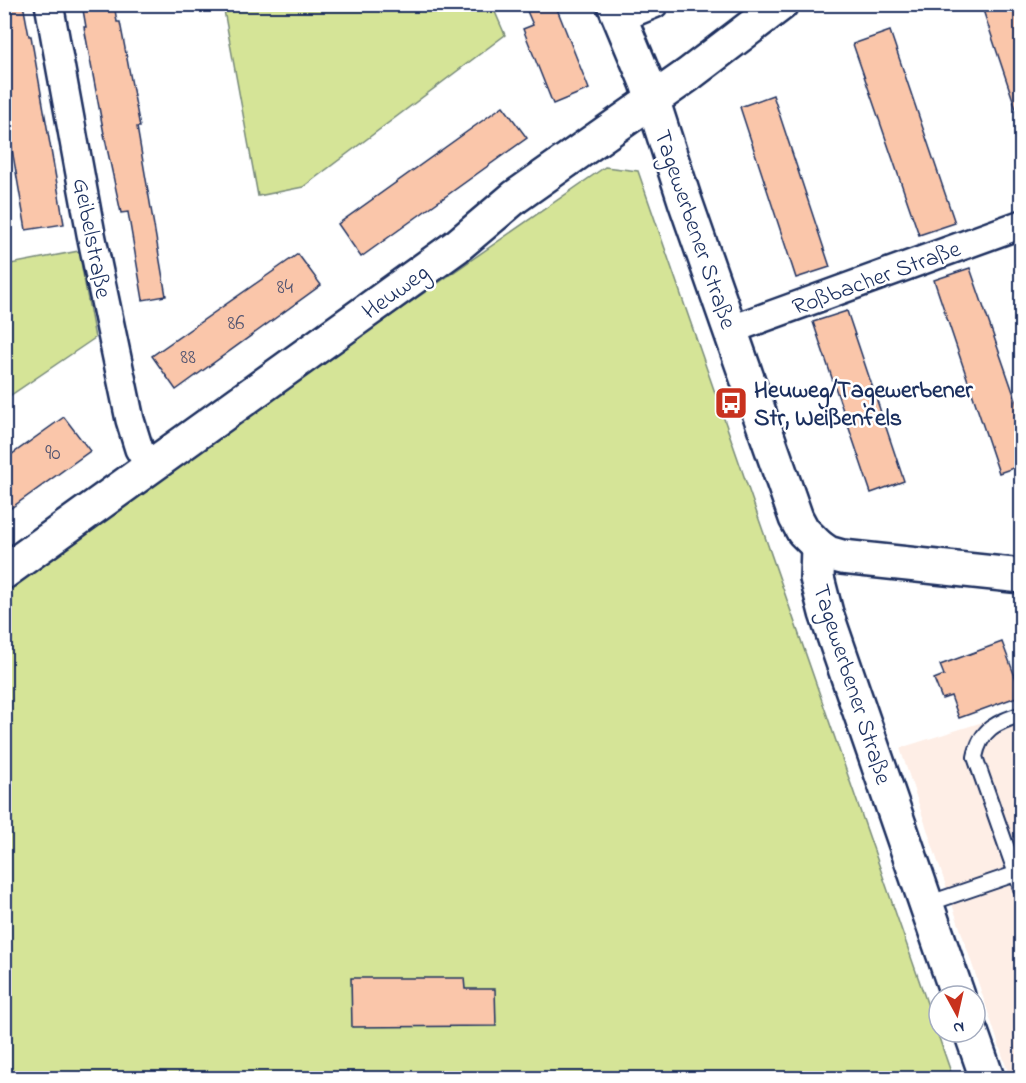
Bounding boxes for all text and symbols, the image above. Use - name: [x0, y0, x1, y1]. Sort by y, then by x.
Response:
- street label: Tagewerbener Straße: [643, 125, 744, 334]
- street label: Geibelstraße: [62, 175, 119, 302]
- street label: Roßbacher Straße: [788, 233, 966, 326]
- street label: Heuweg: [356, 257, 437, 329]
- house number: 84: [277, 273, 294, 303]
- house number: 86: [227, 309, 245, 339]
- house number: 88: [180, 343, 196, 373]
- place label: Heuweg/Tagewerbener Str, Weißenfels: [754, 374, 973, 437]
- bus stop icon: Heuweg/Tagewerbener Str, Weißenfels: [713, 385, 749, 421]
- house number: 90: [45, 439, 61, 469]
- street label: Tagewerbener Straße: [802, 580, 900, 790]
- north arrow: [927, 984, 987, 1044]
- text: N: [952, 1014, 966, 1040]

